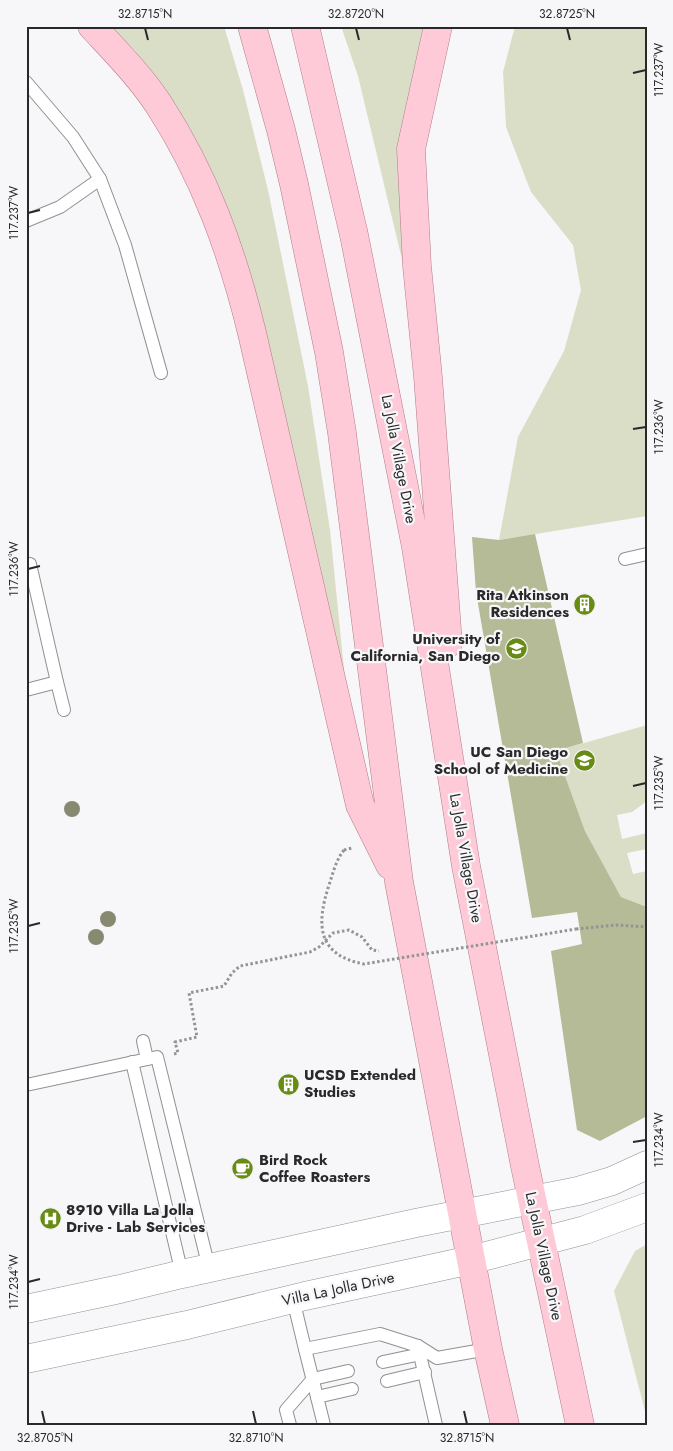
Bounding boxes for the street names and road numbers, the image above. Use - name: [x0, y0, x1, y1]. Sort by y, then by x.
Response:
- street label: La Jolla Village Drive: [376, 393, 422, 526]
- street label: La Jolla Village Drive: [444, 792, 488, 925]
- street label: La Jolla Village Drive: [520, 1190, 568, 1323]
- street label: Villa La Jolla Drive: [280, 1266, 397, 1312]

